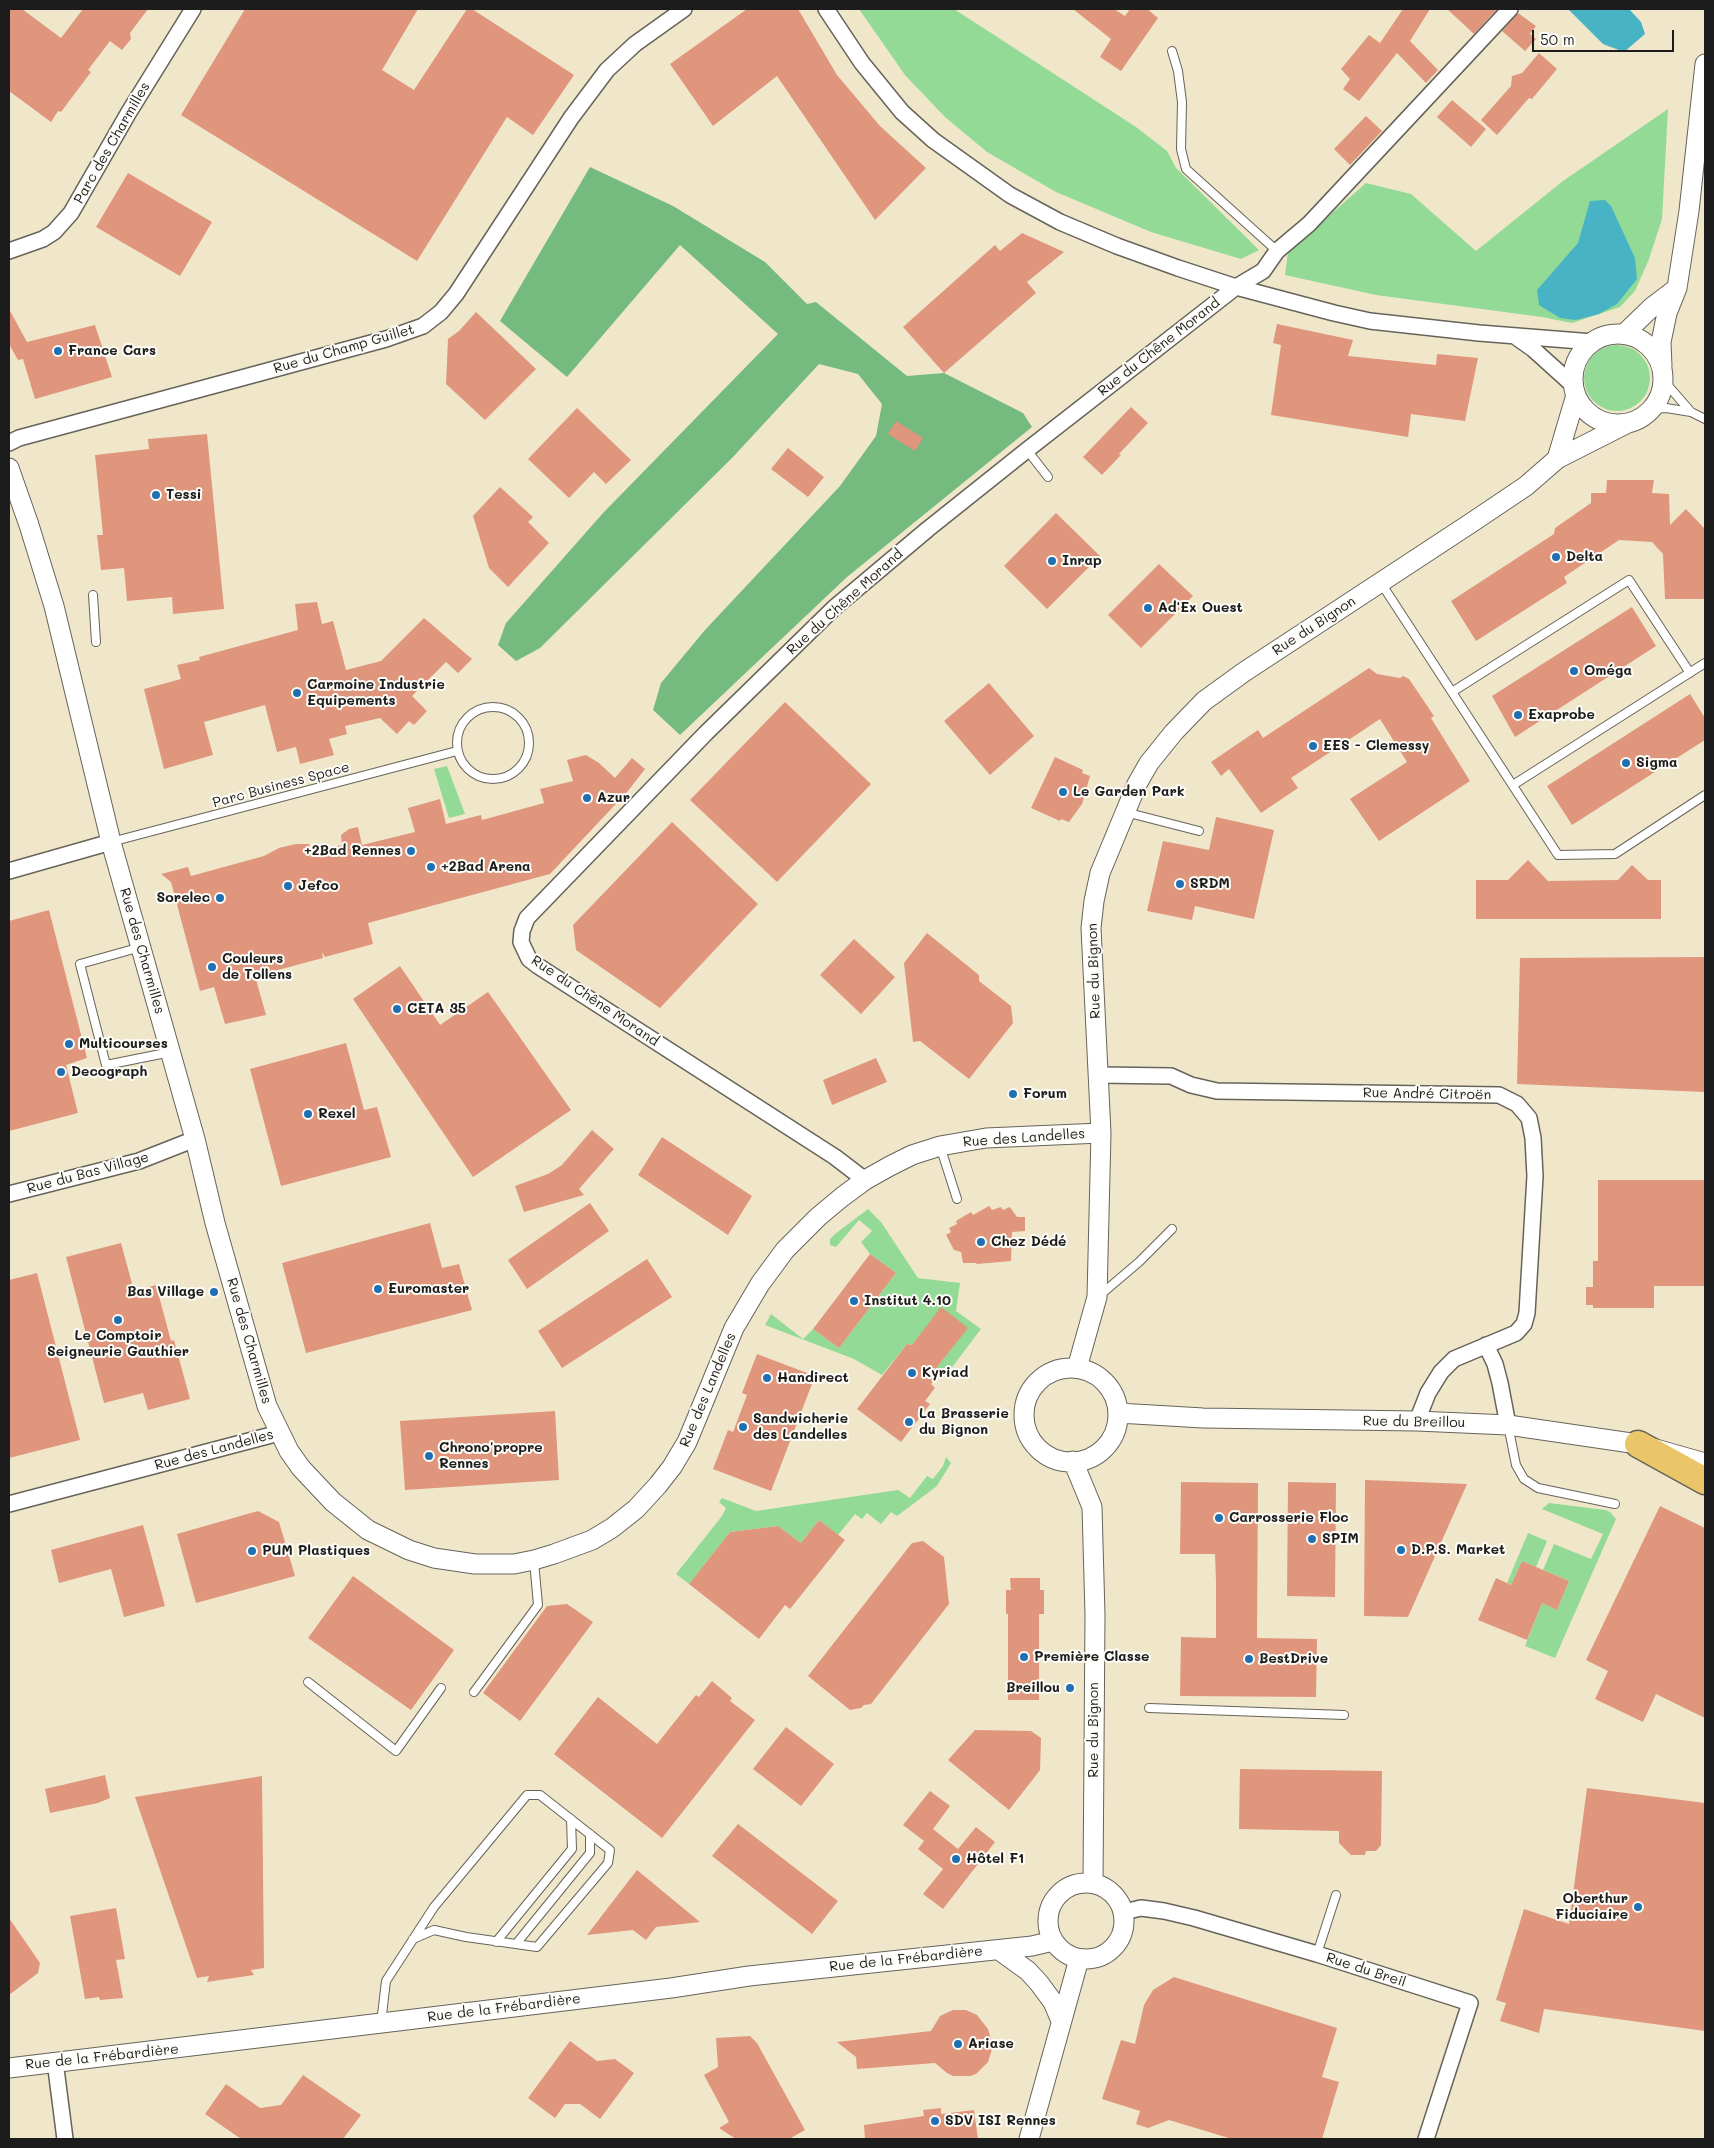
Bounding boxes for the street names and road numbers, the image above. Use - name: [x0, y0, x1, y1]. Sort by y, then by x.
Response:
- street label: Parc des Charmilles: [70, 79, 154, 207]
- street label: Rue du Chêne Morand: [1095, 294, 1223, 400]
- street label: Rue du Champ Guillet: [272, 321, 416, 377]
- street label: Rue du Chêne Morand: [784, 546, 906, 658]
- street label: Rue du Bignon: [1269, 593, 1359, 659]
- street label: Parc Business Space: [211, 759, 351, 811]
- street label: Rue des Charmilles: [116, 886, 168, 1016]
- street label: Rue du Bignon: [1084, 923, 1104, 1019]
- street label: Rue du Chêne Morand: [528, 952, 662, 1050]
- street label: Rue André Citroën: [1363, 1084, 1491, 1104]
- street label: Rue des Landelles: [962, 1125, 1086, 1151]
- street label: Rue du Bas Village: [25, 1149, 151, 1197]
- street label: Rue des Charmilles: [223, 1276, 275, 1406]
- street label: Rue des Landelles: [676, 1330, 740, 1450]
- street label: Rue du Breillou: [1363, 1413, 1465, 1431]
- street label: Rue des Landelles: [153, 1426, 275, 1474]
- street label: Rue du Bignon: [1086, 1682, 1102, 1778]
- street label: Rue de la Frébardière: [828, 1943, 984, 1975]
- street label: Rue du Breil: [1324, 1949, 1408, 1991]
- street label: Rue de la Frébardière: [426, 1990, 582, 2026]
- street label: Rue de la Frébardière: [24, 2041, 180, 2073]

